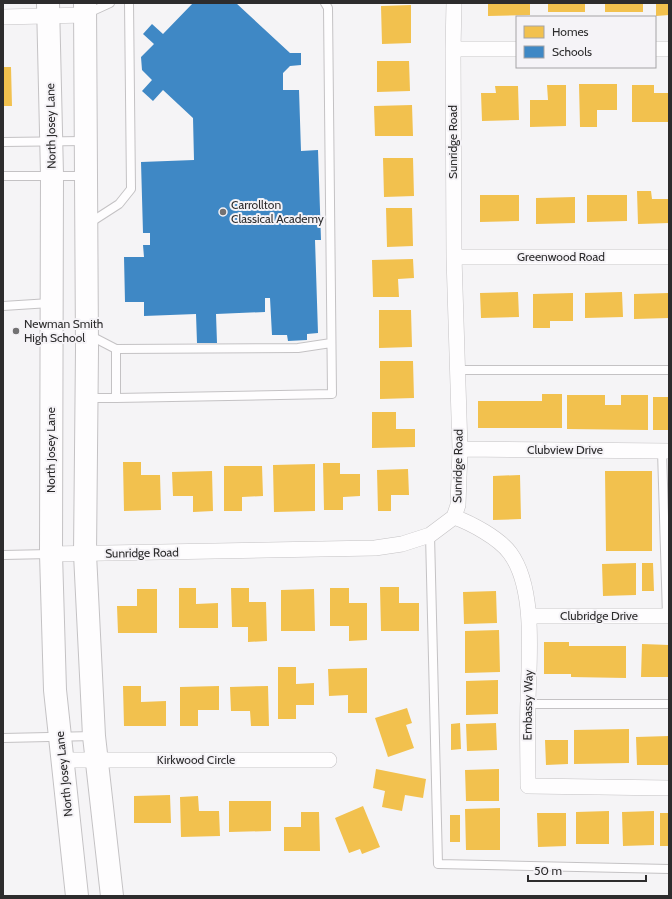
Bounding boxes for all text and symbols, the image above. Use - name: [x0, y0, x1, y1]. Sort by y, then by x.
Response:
- legend: [516, 16, 656, 68]
- text: Homes: [552, 24, 589, 39]
- text: Schools: [552, 44, 592, 59]
- street label: North Josey Lane: [42, 83, 59, 169]
- street label: Sunridge Road: [445, 105, 460, 179]
- place label: Carrollton Classical Academy: [231, 197, 324, 226]
- marker: Carrollton Classical Academy: [218, 207, 228, 217]
- street label: Greenwood Road: [517, 249, 605, 264]
- place label: Newman Smith High School: [24, 316, 103, 345]
- marker: Newman Smith High School: [11, 326, 21, 336]
- street label: North Josey Lane: [43, 407, 58, 493]
- street label: Sunridge Road: [449, 429, 466, 503]
- street label: Clubview Drive: [527, 442, 603, 457]
- street label: Sunridge Road: [105, 544, 179, 561]
- street label: Clubridge Drive: [560, 608, 638, 623]
- street label: Embassy Way: [519, 670, 536, 740]
- street label: North Josey Lane: [52, 731, 75, 818]
- street label: Kirkwood Circle: [157, 752, 235, 767]
- scale bar: [528, 857, 646, 883]
- text: 50 m: [534, 863, 562, 878]

